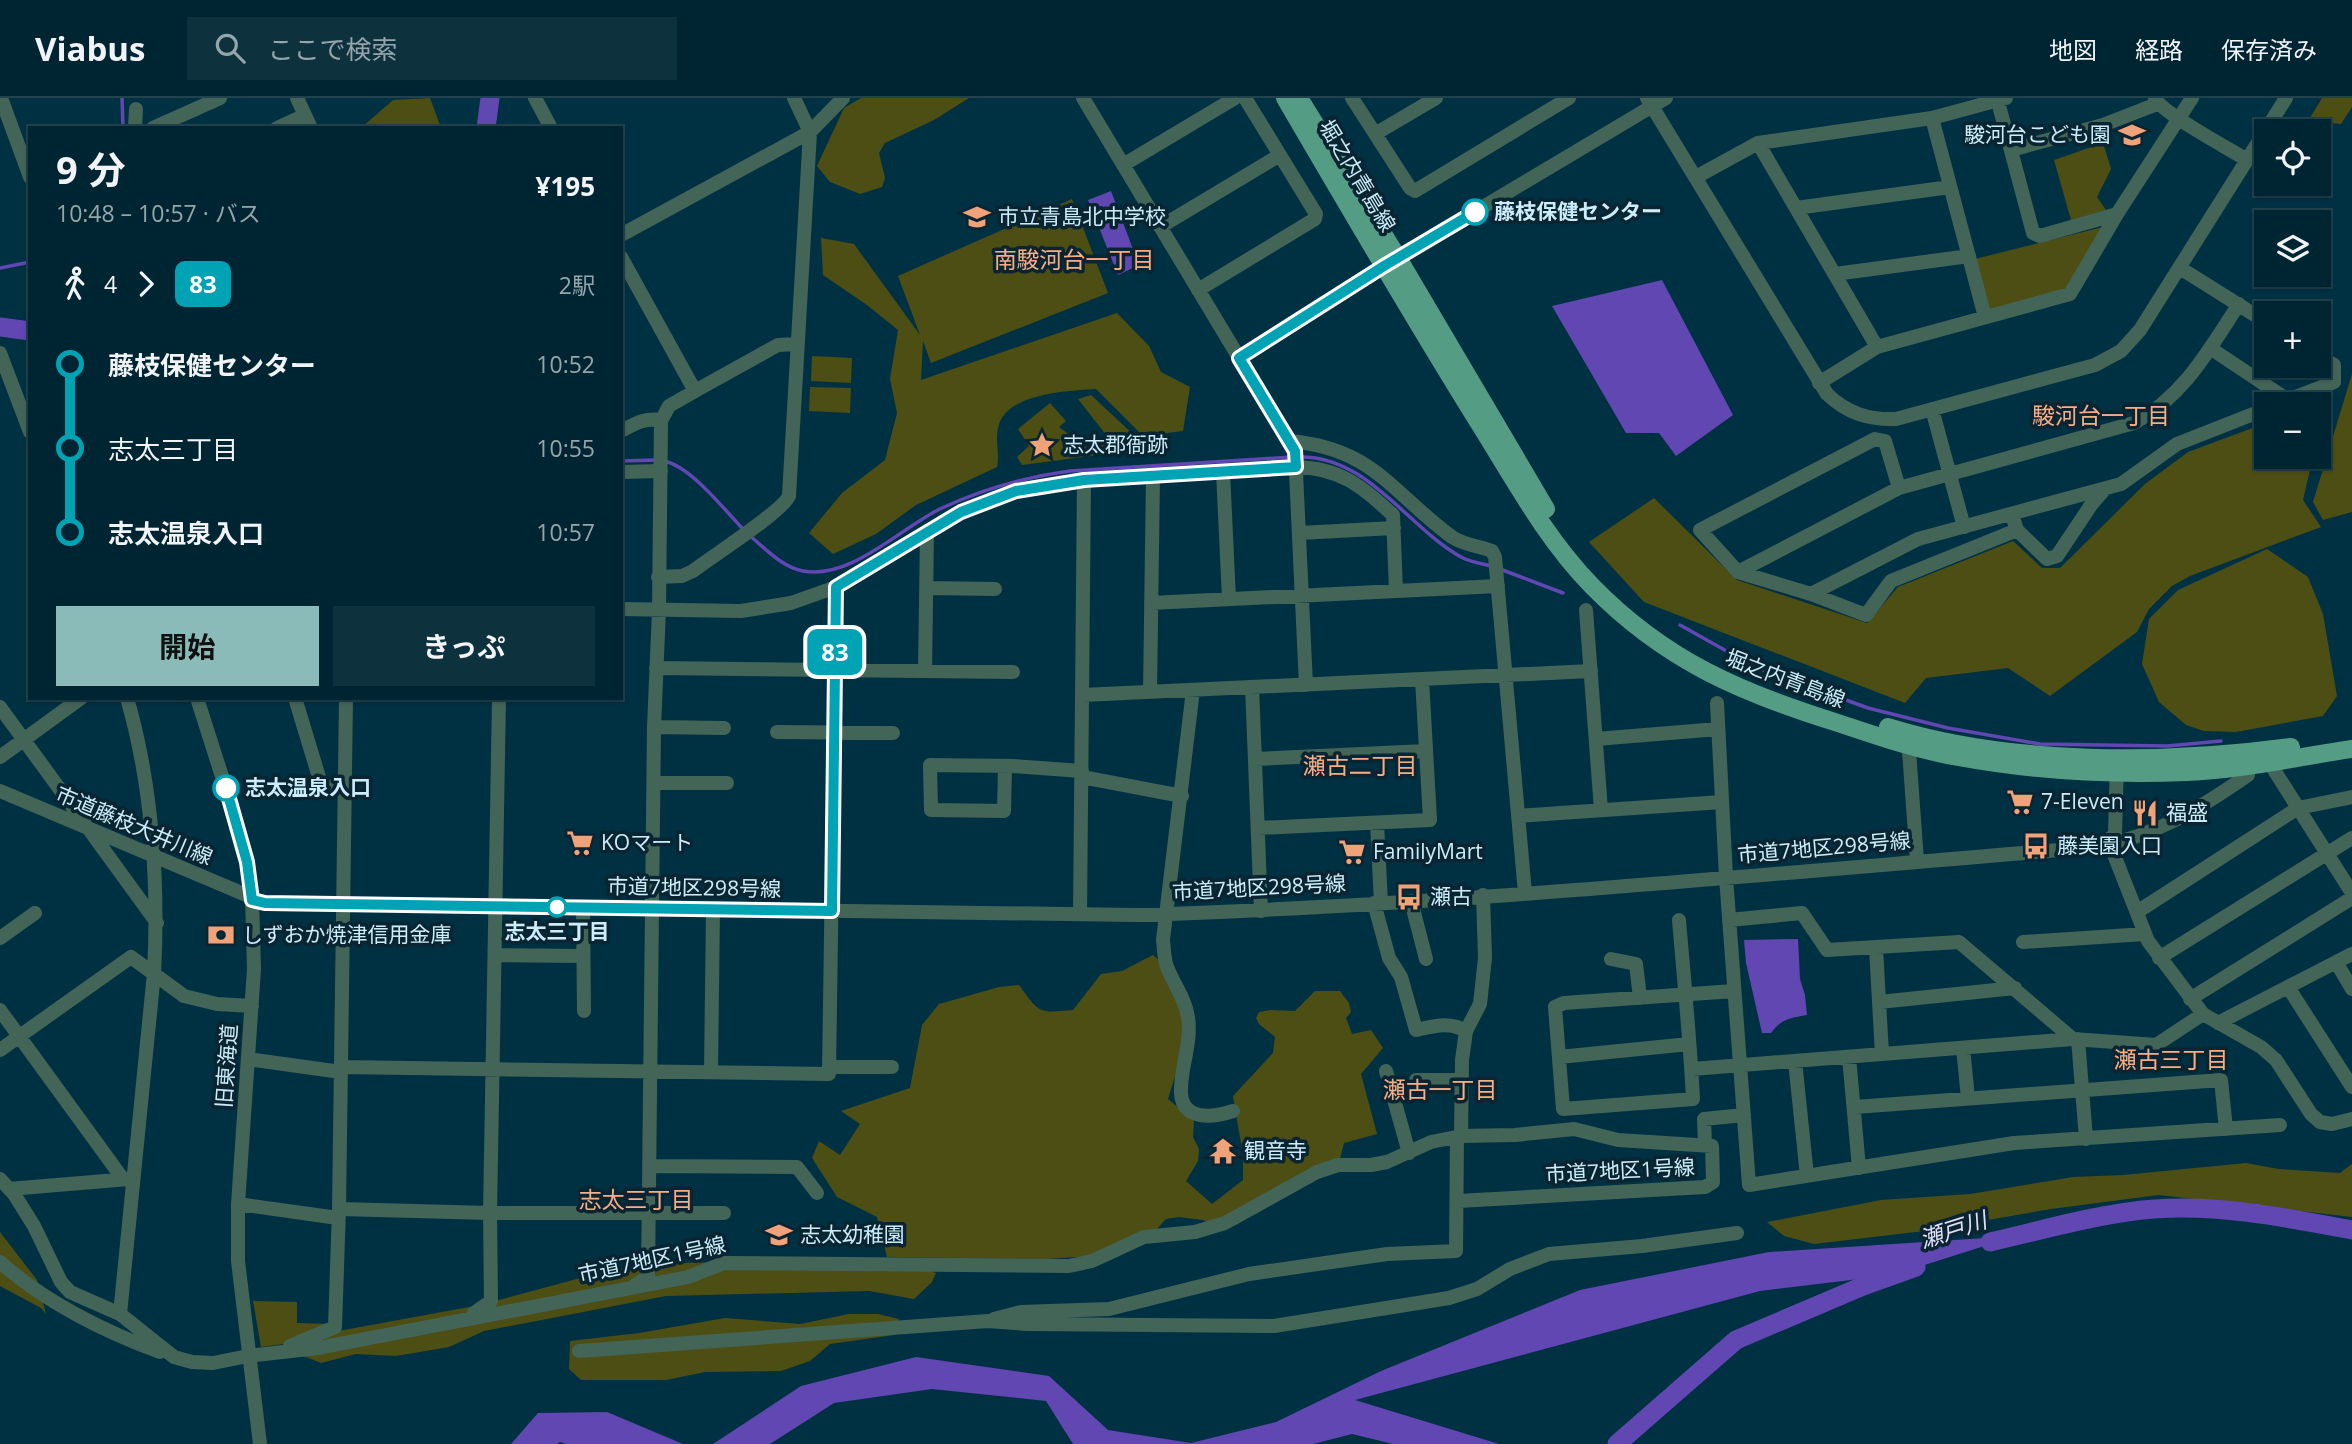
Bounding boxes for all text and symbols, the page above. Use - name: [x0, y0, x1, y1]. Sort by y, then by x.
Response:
- search box: [187, 17, 677, 80]
- text: Viabus: [35, 26, 145, 71]
- icon: search: [211, 29, 249, 67]
- text: ここで検索: [267, 31, 397, 67]
- text: 地図: [2049, 33, 2097, 66]
- text: 経路: [2135, 33, 2183, 66]
- text: 保存済み: [2221, 33, 2317, 66]
- street label: 堀之内青島線: [1313, 114, 1402, 237]
- map controls: [2254, 119, 2331, 469]
- button: locate: [2254, 119, 2331, 196]
- place label: 駿河台こども園: [1964, 120, 2111, 148]
- school or university icon: 駿河台こども園: [2117, 120, 2147, 150]
- text: 9 分: [56, 143, 126, 195]
- text: ¥195: [536, 168, 595, 204]
- text: 10:48 – 10:57 · バス: [56, 197, 261, 229]
- place label: 藤枝保健センター: [1494, 197, 1662, 225]
- marker: 藤枝保健センター: [1462, 199, 1488, 225]
- school or university icon: 市立青島北中学校: [962, 202, 992, 232]
- place label: 市立青島北中学校: [998, 202, 1166, 230]
- button: layers: [2254, 210, 2331, 287]
- district label: 南駿河台一丁目: [994, 243, 1155, 275]
- icon: walk: [56, 265, 94, 303]
- icon: forward: [127, 265, 165, 303]
- text: 83: [189, 267, 217, 300]
- text: 4: [104, 268, 117, 300]
- text: 2駅: [559, 269, 595, 301]
- button: +: [2254, 301, 2331, 378]
- text: 藤枝保健センター: [108, 347, 316, 383]
- text: 10:52: [536, 348, 595, 380]
- button: −: [2254, 392, 2331, 469]
- district label: 駿河台一丁目: [2032, 399, 2170, 431]
- place icon: 志太郡衙跡: [1027, 430, 1057, 460]
- place label: 志太郡衙跡: [1063, 430, 1168, 458]
- text: 志太三丁目: [108, 431, 238, 467]
- text: 10:55: [536, 432, 595, 464]
- text: 志太温泉入口: [108, 515, 264, 551]
- text: 10:57: [536, 516, 595, 548]
- button: 開始: [56, 606, 319, 686]
- button: きっぷ: [333, 606, 595, 686]
- line badge: 83: [804, 629, 866, 675]
- text: 83: [821, 635, 849, 668]
- street label: 堀之内青島線: [1722, 642, 1849, 714]
- district label: 瀬古二丁目: [1303, 749, 1418, 781]
- place label: 志太温泉入口: [245, 773, 371, 801]
- marker: 志太温泉入口: [213, 775, 239, 801]
- street label: 市道藤枝大井川線: [52, 779, 217, 871]
- supermarket icon: 7-Eleven: [2005, 787, 2035, 817]
- place label: 7-Eleven: [2041, 787, 2124, 815]
- restaurant icon: 福盛: [2130, 798, 2160, 828]
- place label: 福盛: [2166, 798, 2208, 826]
- street label: 市道7地区298号線: [1736, 825, 1912, 869]
- supermarket icon: KOマート: [565, 828, 595, 858]
- place label: KOマート: [601, 828, 693, 856]
- bus stop icon: 藤美園入口: [2021, 831, 2051, 861]
- place label: 藤美園入口: [2057, 831, 2162, 859]
- supermarket icon: FamilyMart: [1337, 837, 1367, 867]
- place label: FamilyMart: [1373, 837, 1483, 865]
- street label: 市道7地区298号線: [1171, 868, 1347, 906]
- street label: 市道7地区298号線: [607, 871, 781, 903]
- bus stop icon: 瀬古: [1394, 882, 1424, 912]
- place label: 瀬古: [1430, 882, 1472, 910]
- marker: 志太三丁目: [547, 897, 567, 917]
- place label: 志太三丁目: [505, 917, 610, 945]
- bank icon: しずおか焼津信用金庫: [206, 920, 236, 950]
- place label: しずおか焼津信用金庫: [242, 920, 452, 948]
- street label: 旧東海道: [209, 1023, 243, 1109]
- district label: 瀬古三丁目: [2114, 1043, 2229, 1075]
- district label: 瀬古一丁目: [1383, 1073, 1498, 1105]
- temple icon: 観音寺: [1208, 1136, 1238, 1166]
- place label: 観音寺: [1244, 1136, 1307, 1164]
- street label: 市道7地区1号線: [1544, 1152, 1696, 1188]
- district label: 志太三丁目: [579, 1183, 694, 1215]
- water label: 瀬戸川: [1915, 1202, 1993, 1255]
- school or university icon: 志太幼稚園: [764, 1220, 794, 1250]
- place label: 志太幼稚園: [800, 1220, 905, 1248]
- street label: 市道7地区1号線: [576, 1230, 728, 1288]

